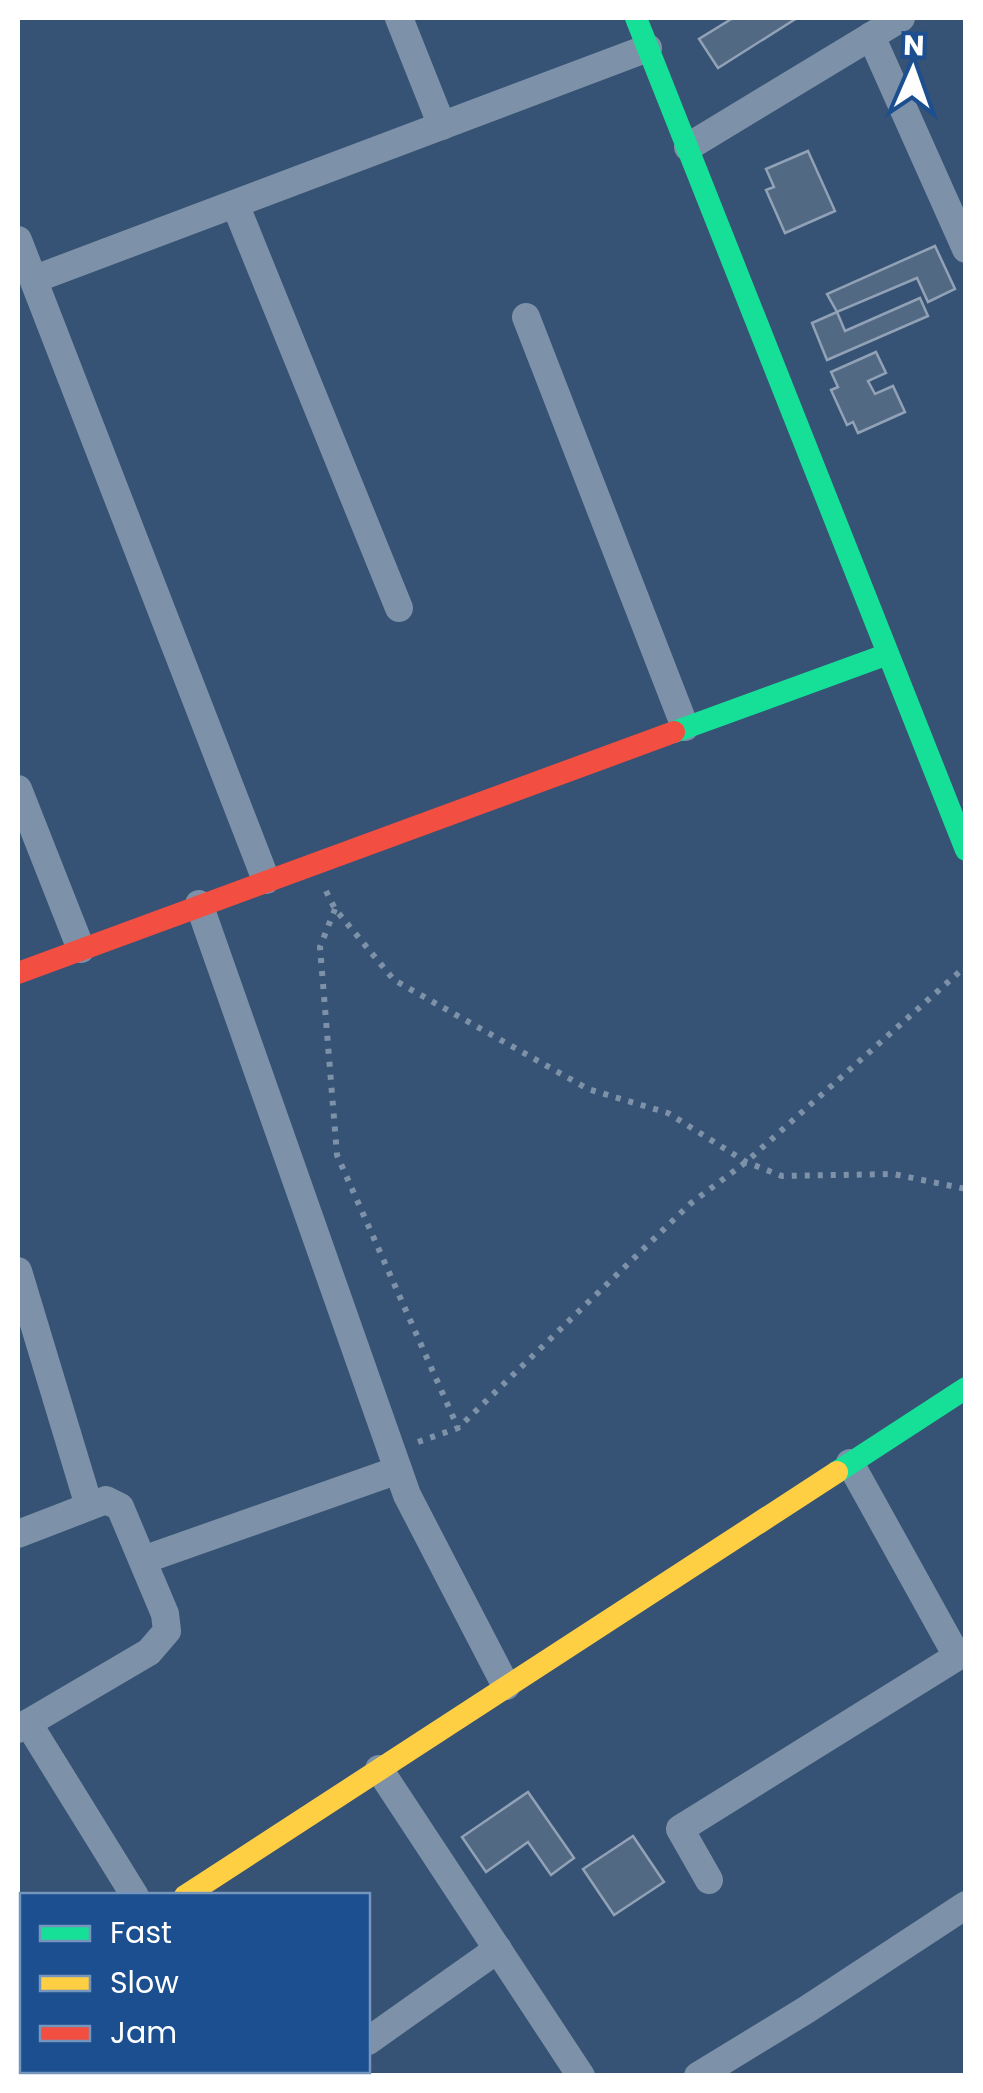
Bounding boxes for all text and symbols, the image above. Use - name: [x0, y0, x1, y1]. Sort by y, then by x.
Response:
- north arrow: [863, 20, 963, 120]
- text: N: [903, 26, 925, 65]
- legend: [20, 1893, 370, 2073]
- text: Fast: [110, 1911, 172, 1954]
- text: Slow: [110, 1961, 179, 2004]
- text: Jam: [110, 2011, 177, 2054]

